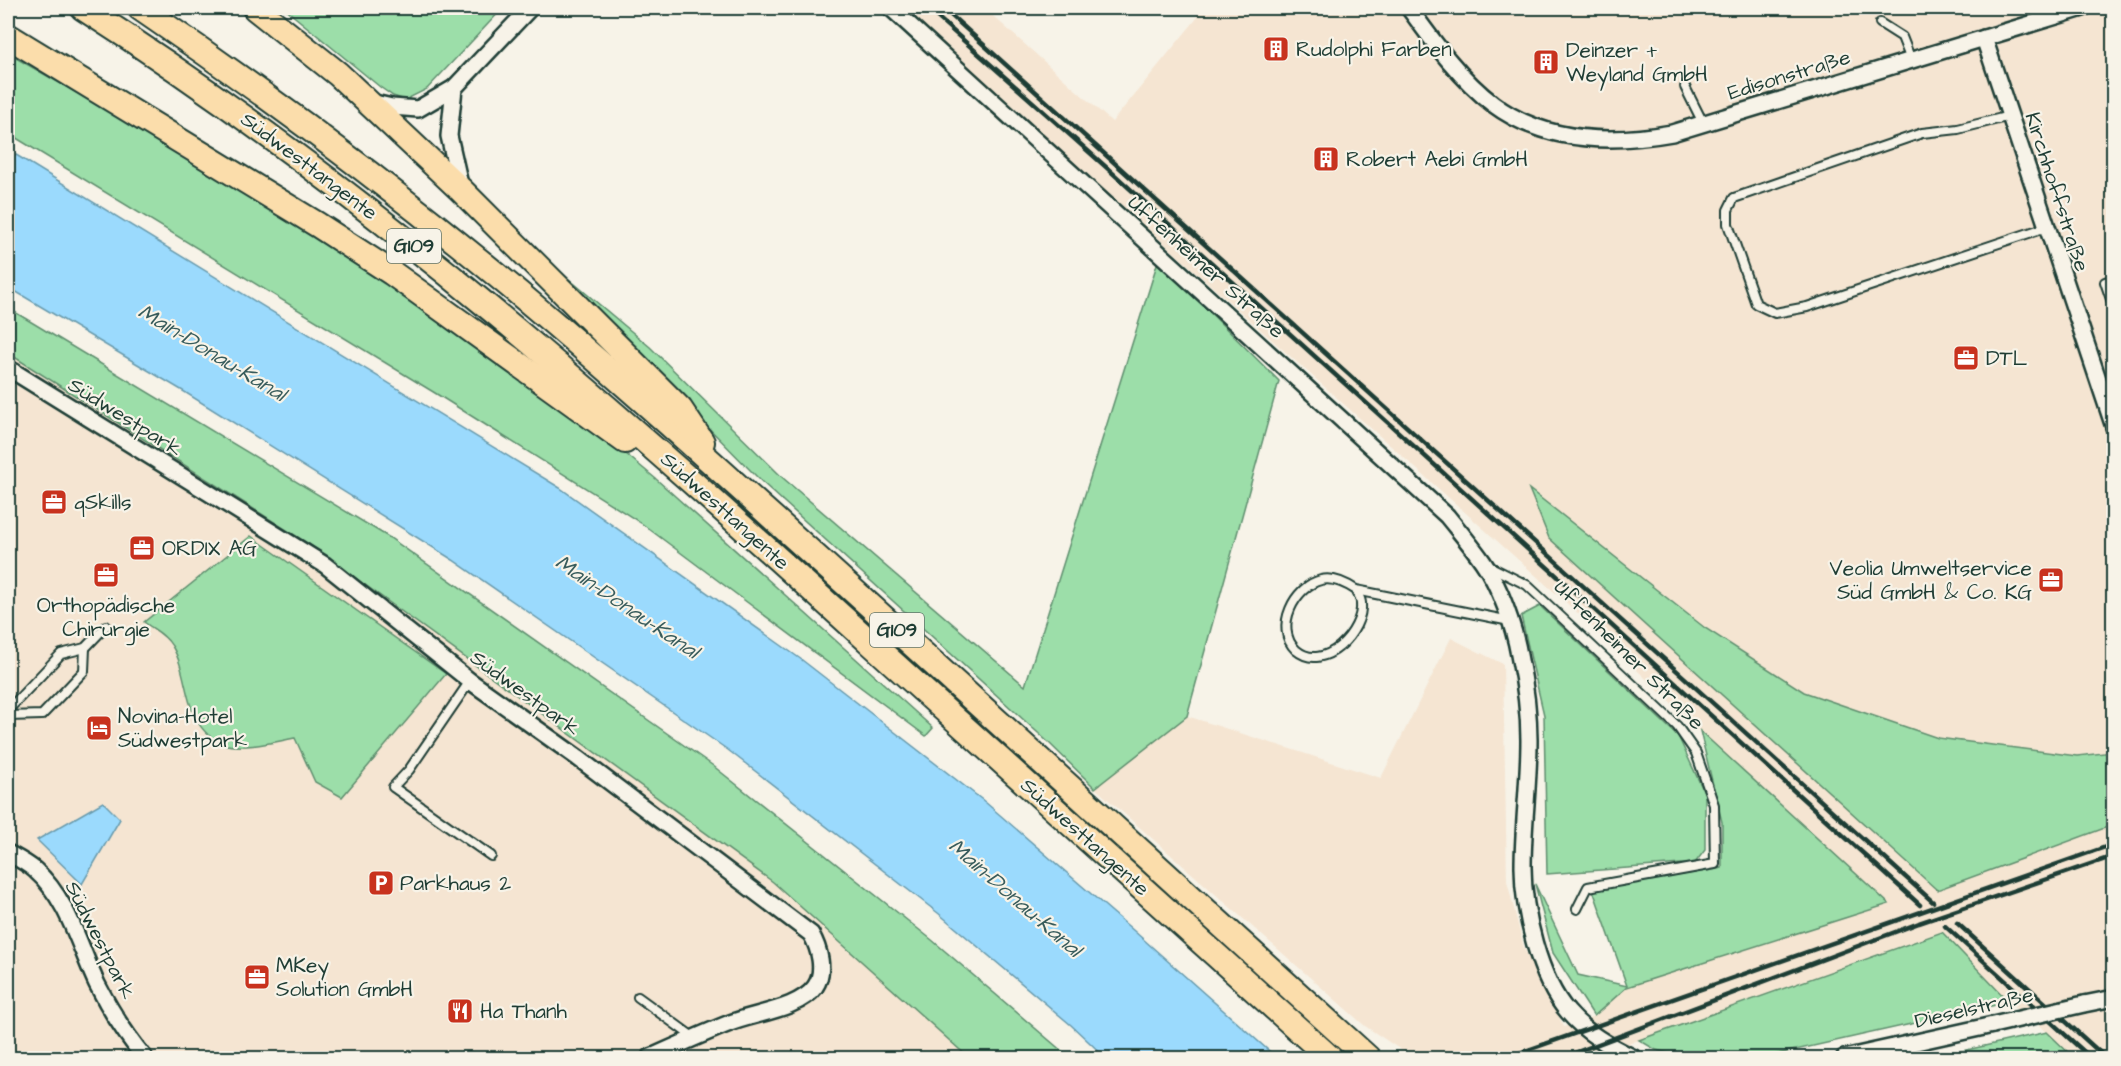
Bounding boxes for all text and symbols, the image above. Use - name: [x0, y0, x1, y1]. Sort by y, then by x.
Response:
- building icon: Rudolphi Farben: [1261, 34, 1291, 64]
- place label: Rudolphi Farben: [1296, 35, 1452, 65]
- place label: Deinzer + Weyland GmbH: [1566, 36, 1708, 91]
- street label: Edisonstraße: [1724, 43, 1854, 107]
- building icon: Deinzer + Weyland GmbH: [1531, 47, 1561, 77]
- street label: Südwesttangente: [233, 105, 383, 229]
- street label: Kirchhoffstraße: [2018, 109, 2096, 275]
- building icon: Robert Aebi GmbH: [1311, 144, 1341, 174]
- place label: Robert Aebi GmbH: [1346, 145, 1528, 174]
- street label: Uffenheimer Straße: [1121, 189, 1291, 345]
- road number: G109: [387, 229, 441, 263]
- water label: Main-Donau-Kanal: [132, 297, 294, 411]
- office icon: DTL: [1951, 343, 1981, 373]
- place label: DTL: [1986, 344, 2028, 373]
- street label: Südwestpark: [62, 370, 188, 464]
- street label: Südwesttangente: [653, 445, 796, 578]
- office icon: qSkills: [39, 487, 69, 517]
- place label: qSkills: [74, 488, 132, 517]
- office icon: ORDIX AG: [127, 533, 157, 563]
- place label: ORDIX AG: [162, 534, 257, 563]
- water label: Main-Donau-Kanal: [549, 547, 707, 668]
- place label: Veolia Umweltservice Süd GmbH & Co. KG: [1830, 554, 2032, 607]
- office icon: Orthopädische Chirurgie: [91, 560, 121, 590]
- office icon: Veolia Umweltservice Süd GmbH & Co. KG: [2036, 565, 2066, 595]
- street label: Uffenheimer Straße: [1547, 573, 1711, 737]
- place label: Orthopädische Chirurgie: [37, 591, 175, 646]
- road number: G109: [870, 613, 924, 647]
- street label: Südwestpark: [464, 643, 586, 744]
- place label: Novina-Hotel Südwestpark: [118, 702, 247, 756]
- hotel icon: Novina-Hotel Südwestpark: [84, 713, 114, 743]
- street label: Südwesttangente: [1013, 771, 1156, 904]
- water label: Main-Donau-Kanal: [942, 831, 1090, 966]
- parking icon: Parkhaus 2: [366, 868, 396, 898]
- place label: Parkhaus 2: [400, 869, 511, 898]
- street label: Südwestpark: [57, 876, 142, 1005]
- place label: MKey Solution GmbH: [276, 951, 413, 1004]
- office icon: MKey Solution GmbH: [242, 962, 272, 992]
- street label: Dieselstraße: [1912, 980, 2036, 1036]
- restaurant icon: Ha Thanh: [445, 996, 475, 1026]
- place label: Ha Thanh: [480, 997, 567, 1026]

